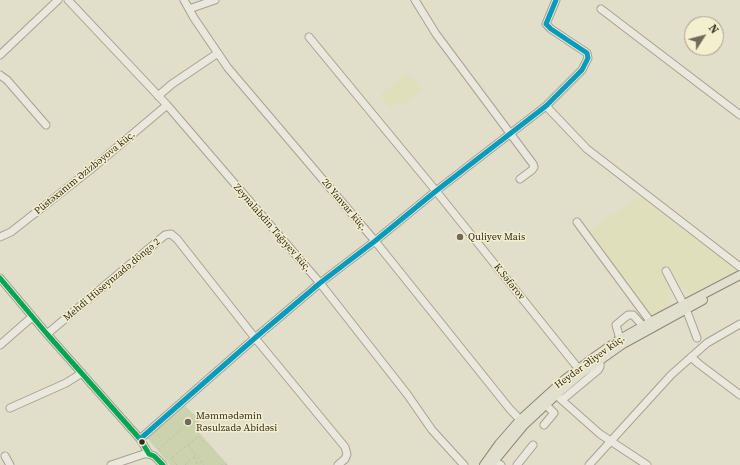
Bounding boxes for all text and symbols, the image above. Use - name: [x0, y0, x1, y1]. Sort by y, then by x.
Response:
- north arrow: [684, 16, 724, 56]
- text: N: [705, 22, 722, 37]
- street label: Püstəxanım Əzizbəyova küç.: [32, 129, 138, 217]
- street label: 20 Yanvar küç.: [319, 177, 369, 233]
- street label: Zeynalabdin Tağıyev küç.: [231, 182, 313, 274]
- place label: Quliyev Mais: [468, 231, 525, 243]
- marker: Quliyev Mais: [455, 232, 465, 242]
- street label: Mehdi Hüseynzadə döngə 2: [61, 236, 163, 324]
- street label: K.Səfərov: [491, 261, 527, 303]
- street label: Heydər Əliyev küç.: [553, 333, 627, 391]
- place label: Məmmədəmin Rəsulzadə Abidəsi: [196, 410, 277, 434]
- marker: Məmmədəmin Rəsulzadə Abidəsi: [183, 417, 193, 427]
- unlabelled marker: [137, 437, 147, 447]

